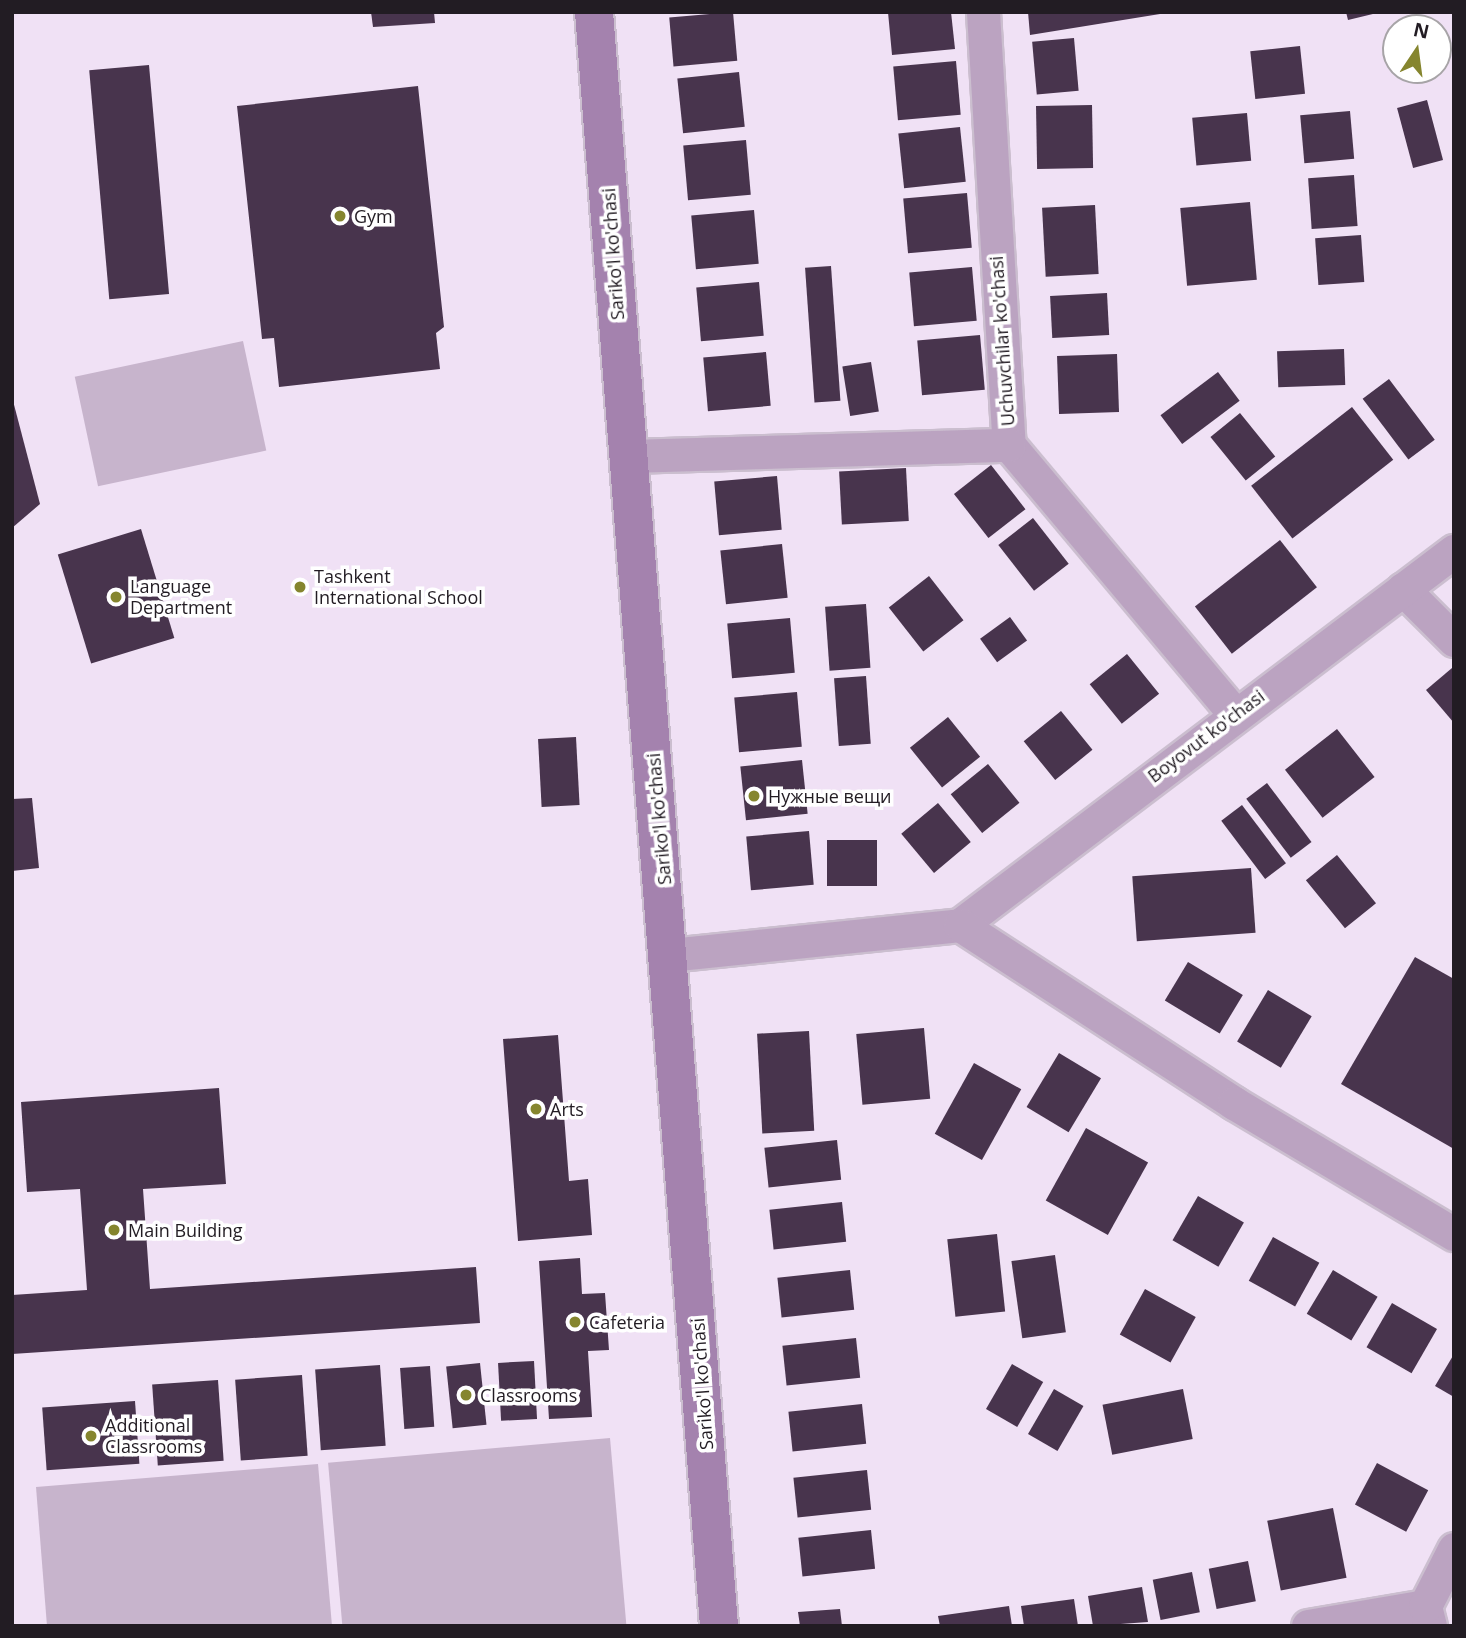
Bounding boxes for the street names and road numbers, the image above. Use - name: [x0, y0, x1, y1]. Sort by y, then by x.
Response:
- street label: Sariko'l ko'chasi: [598, 187, 628, 321]
- street label: Uchuvchilar ko'chasi: [985, 255, 1019, 427]
- street label: Boyovut ko'chasi: [1143, 685, 1269, 787]
- street label: Sariko'l ko'chasi: [642, 752, 676, 886]
- street label: Sariko'l ko'chasi: [687, 1317, 717, 1451]

